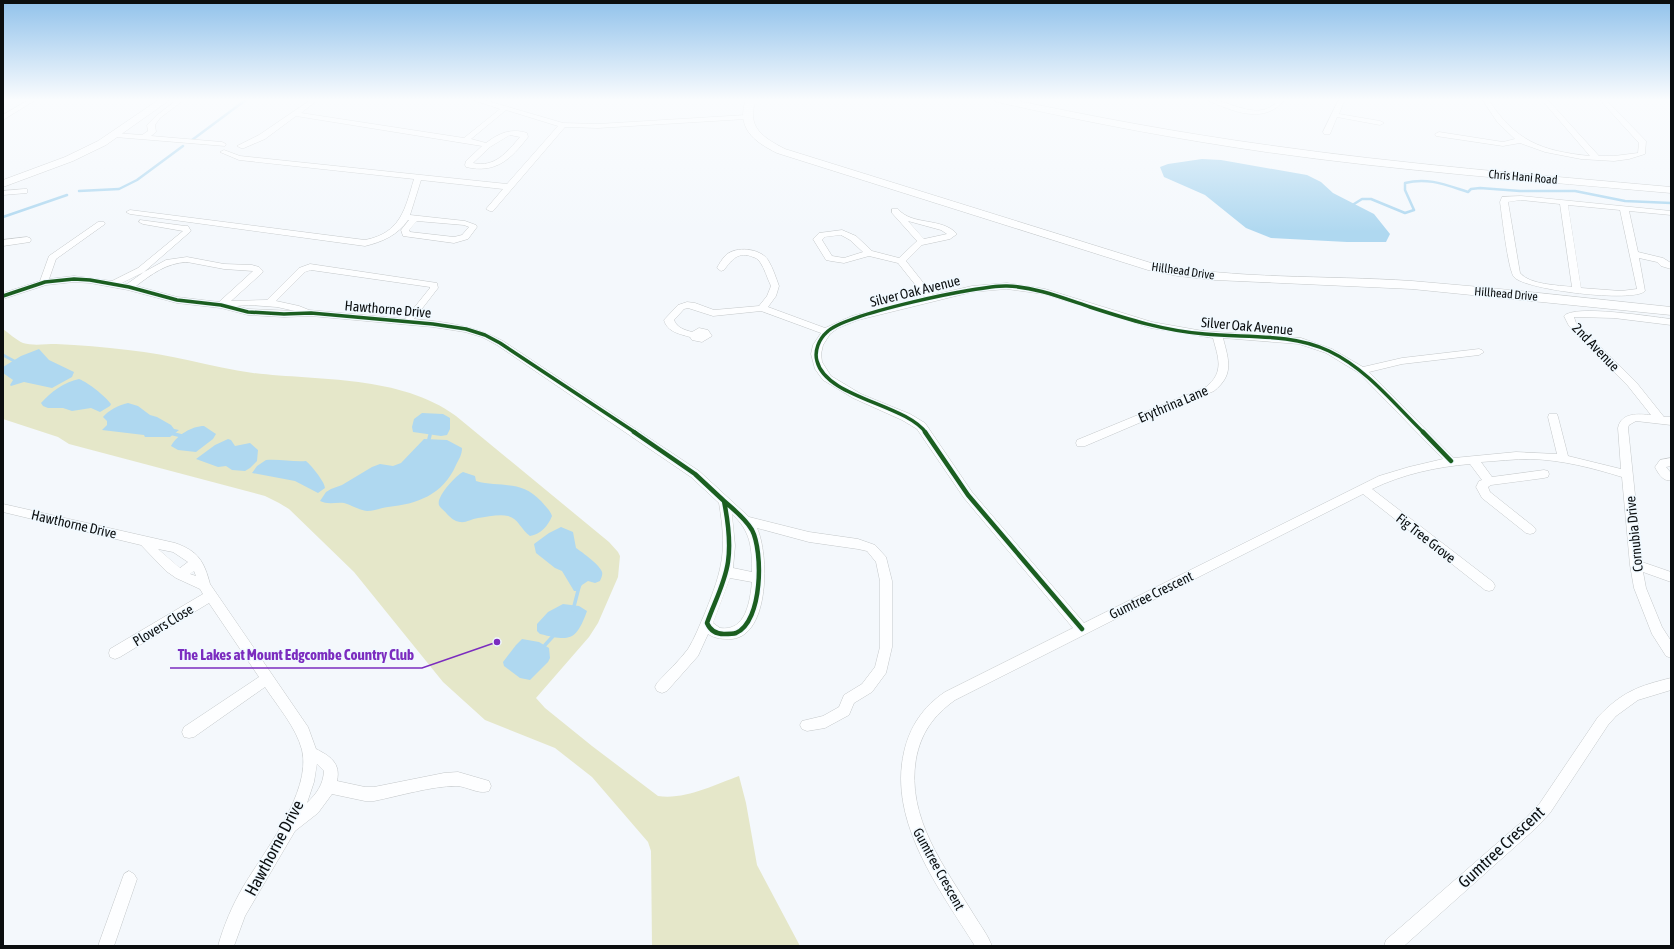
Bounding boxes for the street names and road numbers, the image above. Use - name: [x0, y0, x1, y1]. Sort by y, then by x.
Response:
- street label: Chris Hani Road: [1488, 167, 1558, 187]
- street label: Hillhead Drive: [1151, 260, 1215, 282]
- street label: Silver Oak Avenue: [868, 272, 962, 310]
- street label: Hillhead Drive: [1474, 284, 1538, 304]
- street label: Hawthorne Drive: [344, 297, 432, 321]
- street label: Silver Oak Avenue: [1200, 314, 1294, 338]
- street label: 2nd Avenue: [1569, 320, 1623, 374]
- street label: Erythrina Lane: [1136, 382, 1210, 426]
- street label: Cornubia Drive: [1622, 495, 1646, 573]
- street label: Hawthorne Drive: [30, 506, 118, 542]
- street label: Fig Tree Grove: [1393, 510, 1459, 566]
- street label: Gumtree Crescent: [1107, 568, 1195, 622]
- street label: Plovers Close: [130, 601, 196, 649]
- street label: Hawthorne Drive: [240, 797, 308, 899]
- street label: Gumtree Crescent: [1454, 802, 1548, 892]
- street label: Gumtree Crescent: [910, 825, 968, 913]

